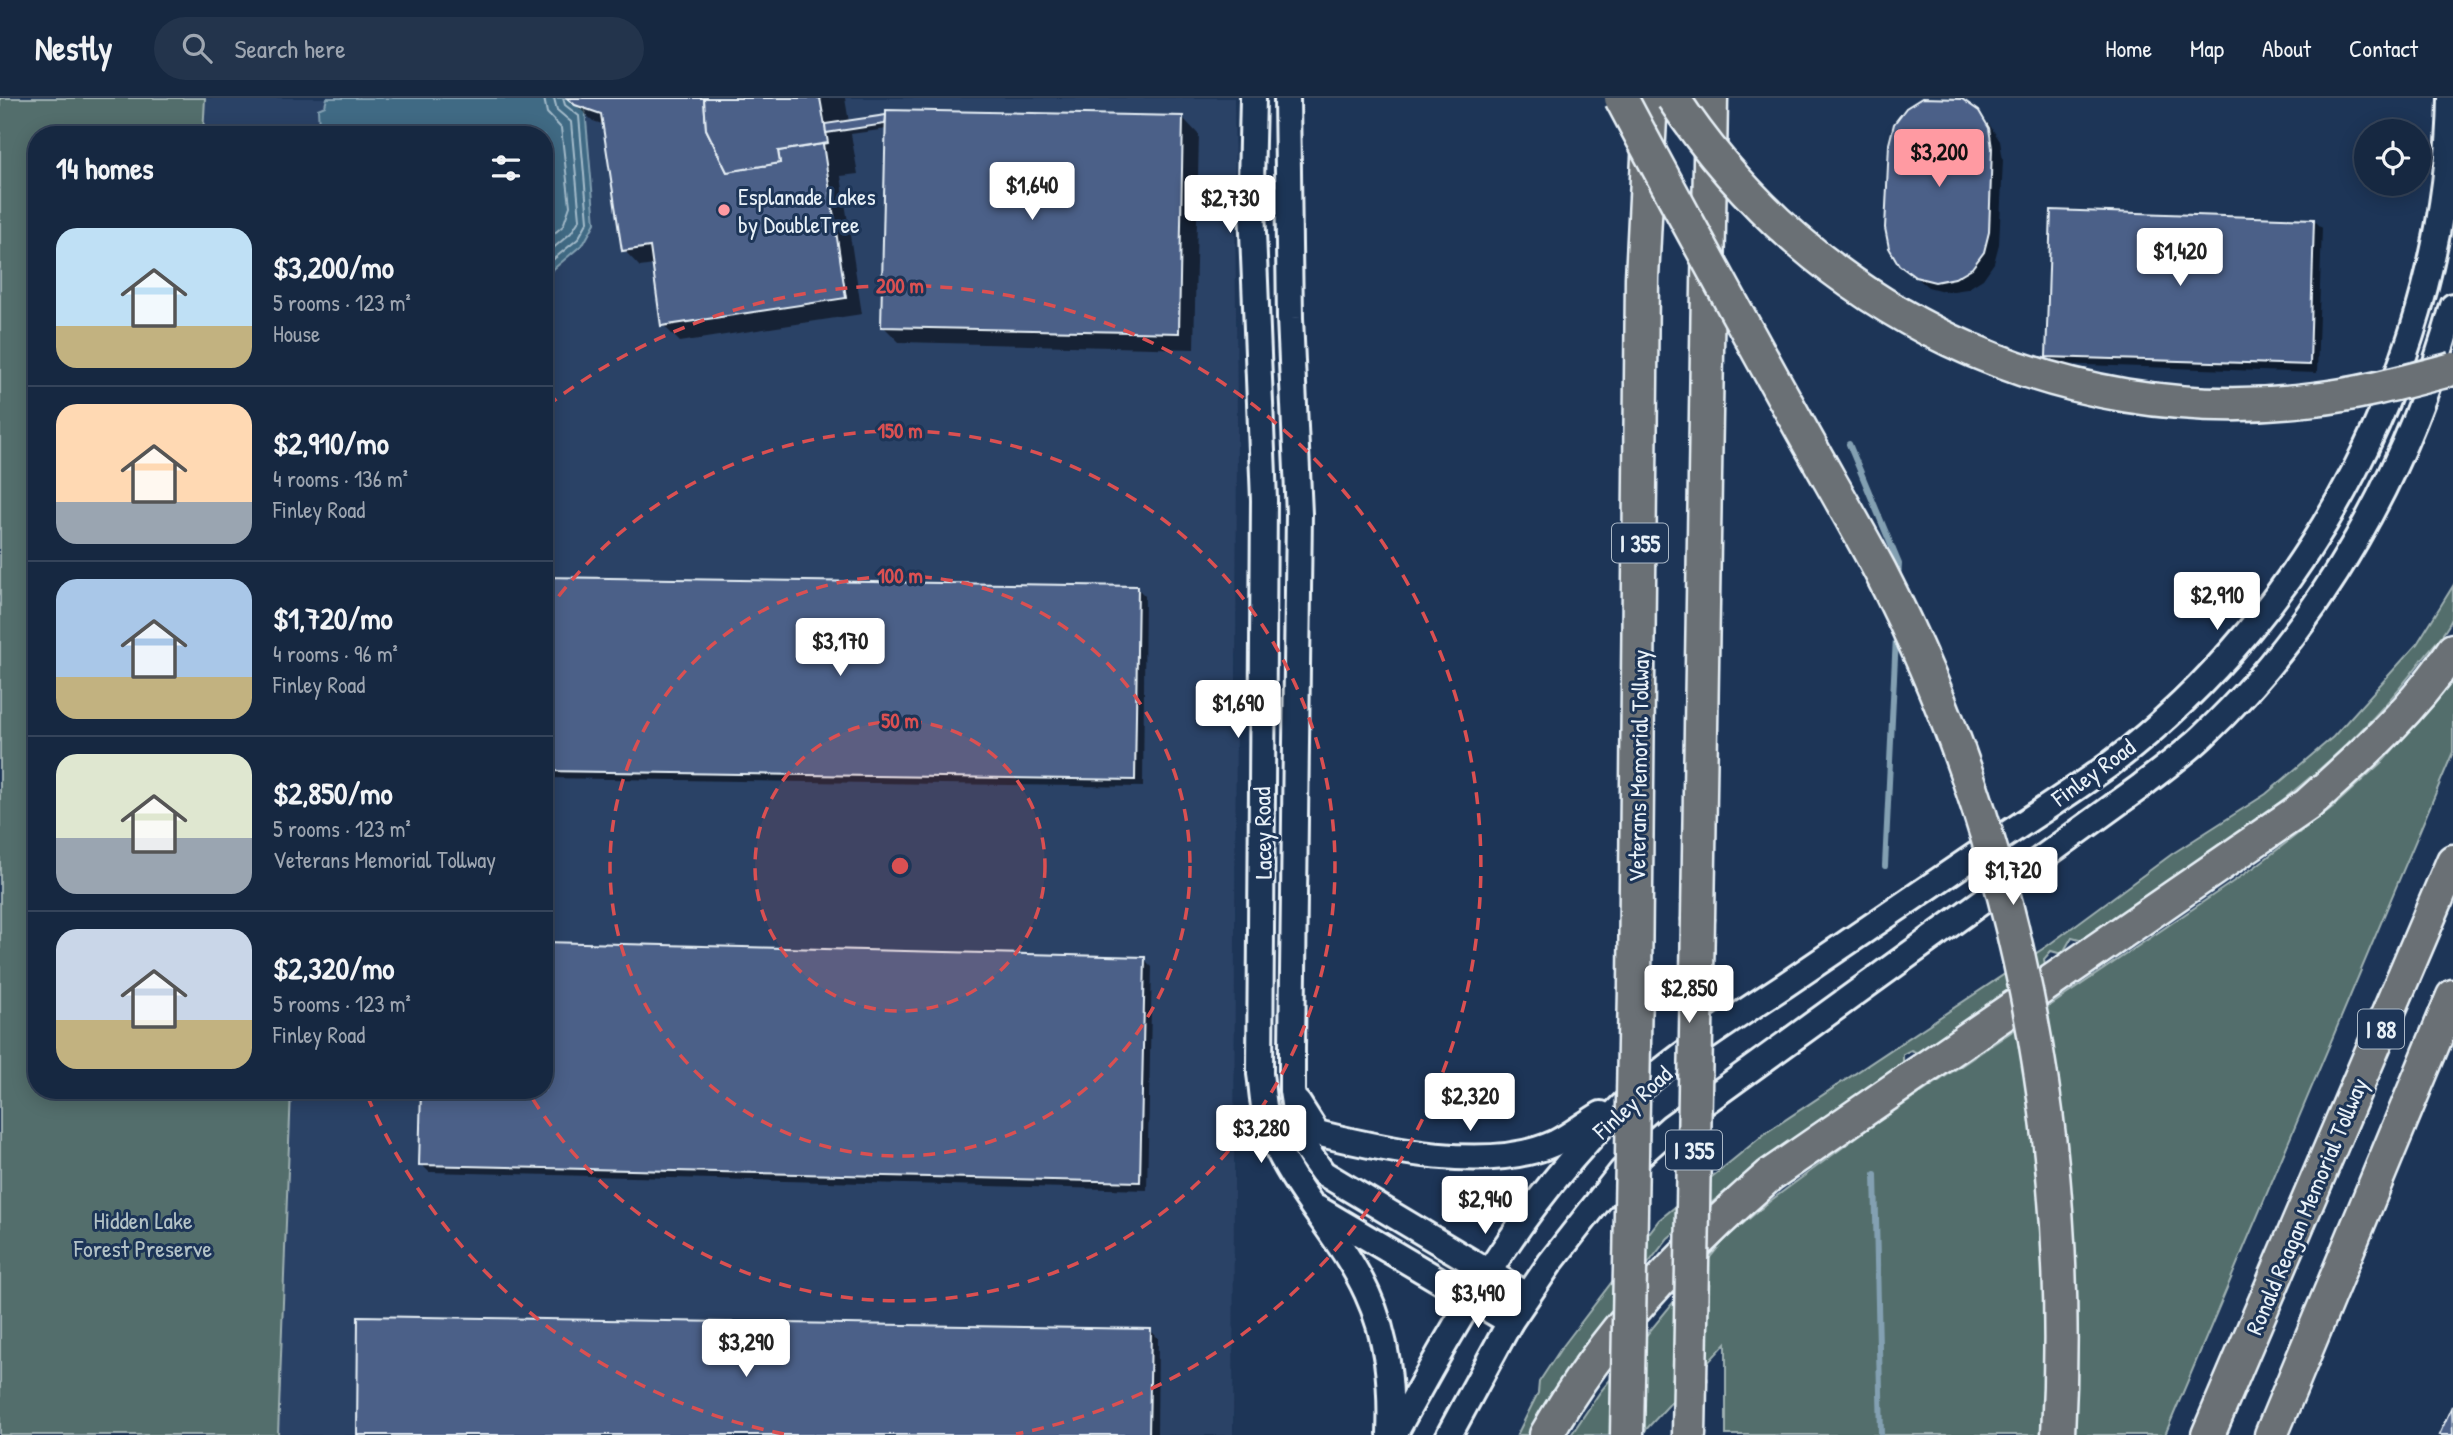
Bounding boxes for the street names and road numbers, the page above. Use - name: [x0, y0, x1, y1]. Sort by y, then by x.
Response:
- road number: I 355: [1612, 524, 1668, 562]
- street label: Veterans Memorial Tollway: [1620, 649, 1656, 883]
- street label: Finley Road: [2044, 731, 2141, 814]
- street label: Lacey Road: [1245, 787, 1279, 879]
- road number: I 88: [2358, 1010, 2404, 1048]
- street label: Finley Road: [1585, 1058, 1678, 1147]
- street label: Ronald Reagan Memorial Tollway: [2237, 1073, 2375, 1339]
- road number: I 355: [1666, 1130, 1722, 1170]

